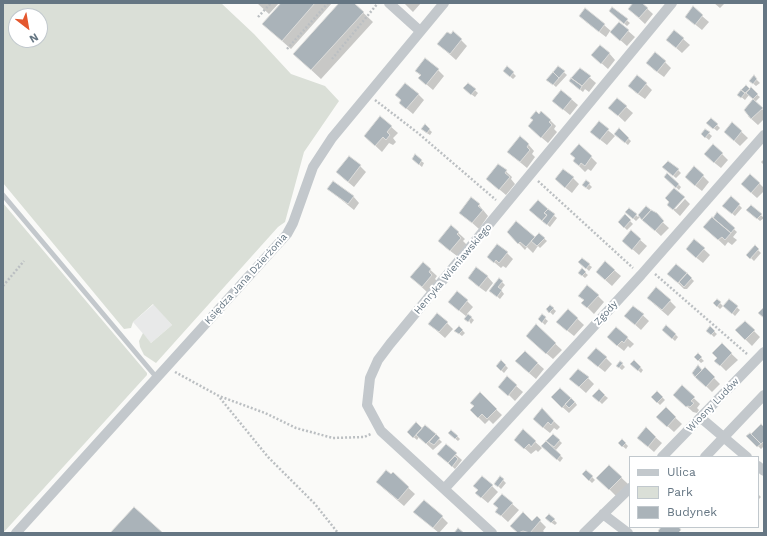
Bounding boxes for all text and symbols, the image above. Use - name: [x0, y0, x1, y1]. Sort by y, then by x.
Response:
- north arrow: [8, 8, 48, 48]
- text: N: [27, 30, 41, 46]
- street label: Henryka Wieniawskiego: [412, 221, 494, 317]
- street label: Księdza Jana Dzierżonia: [202, 231, 290, 327]
- street label: Zgody: [592, 298, 620, 328]
- street label: Wiosny Ludów: [684, 375, 742, 435]
- legend: [629, 456, 759, 528]
- text: Ulica: [667, 465, 696, 479]
- text: Park: [667, 485, 693, 499]
- text: Budynek: [667, 505, 717, 519]

